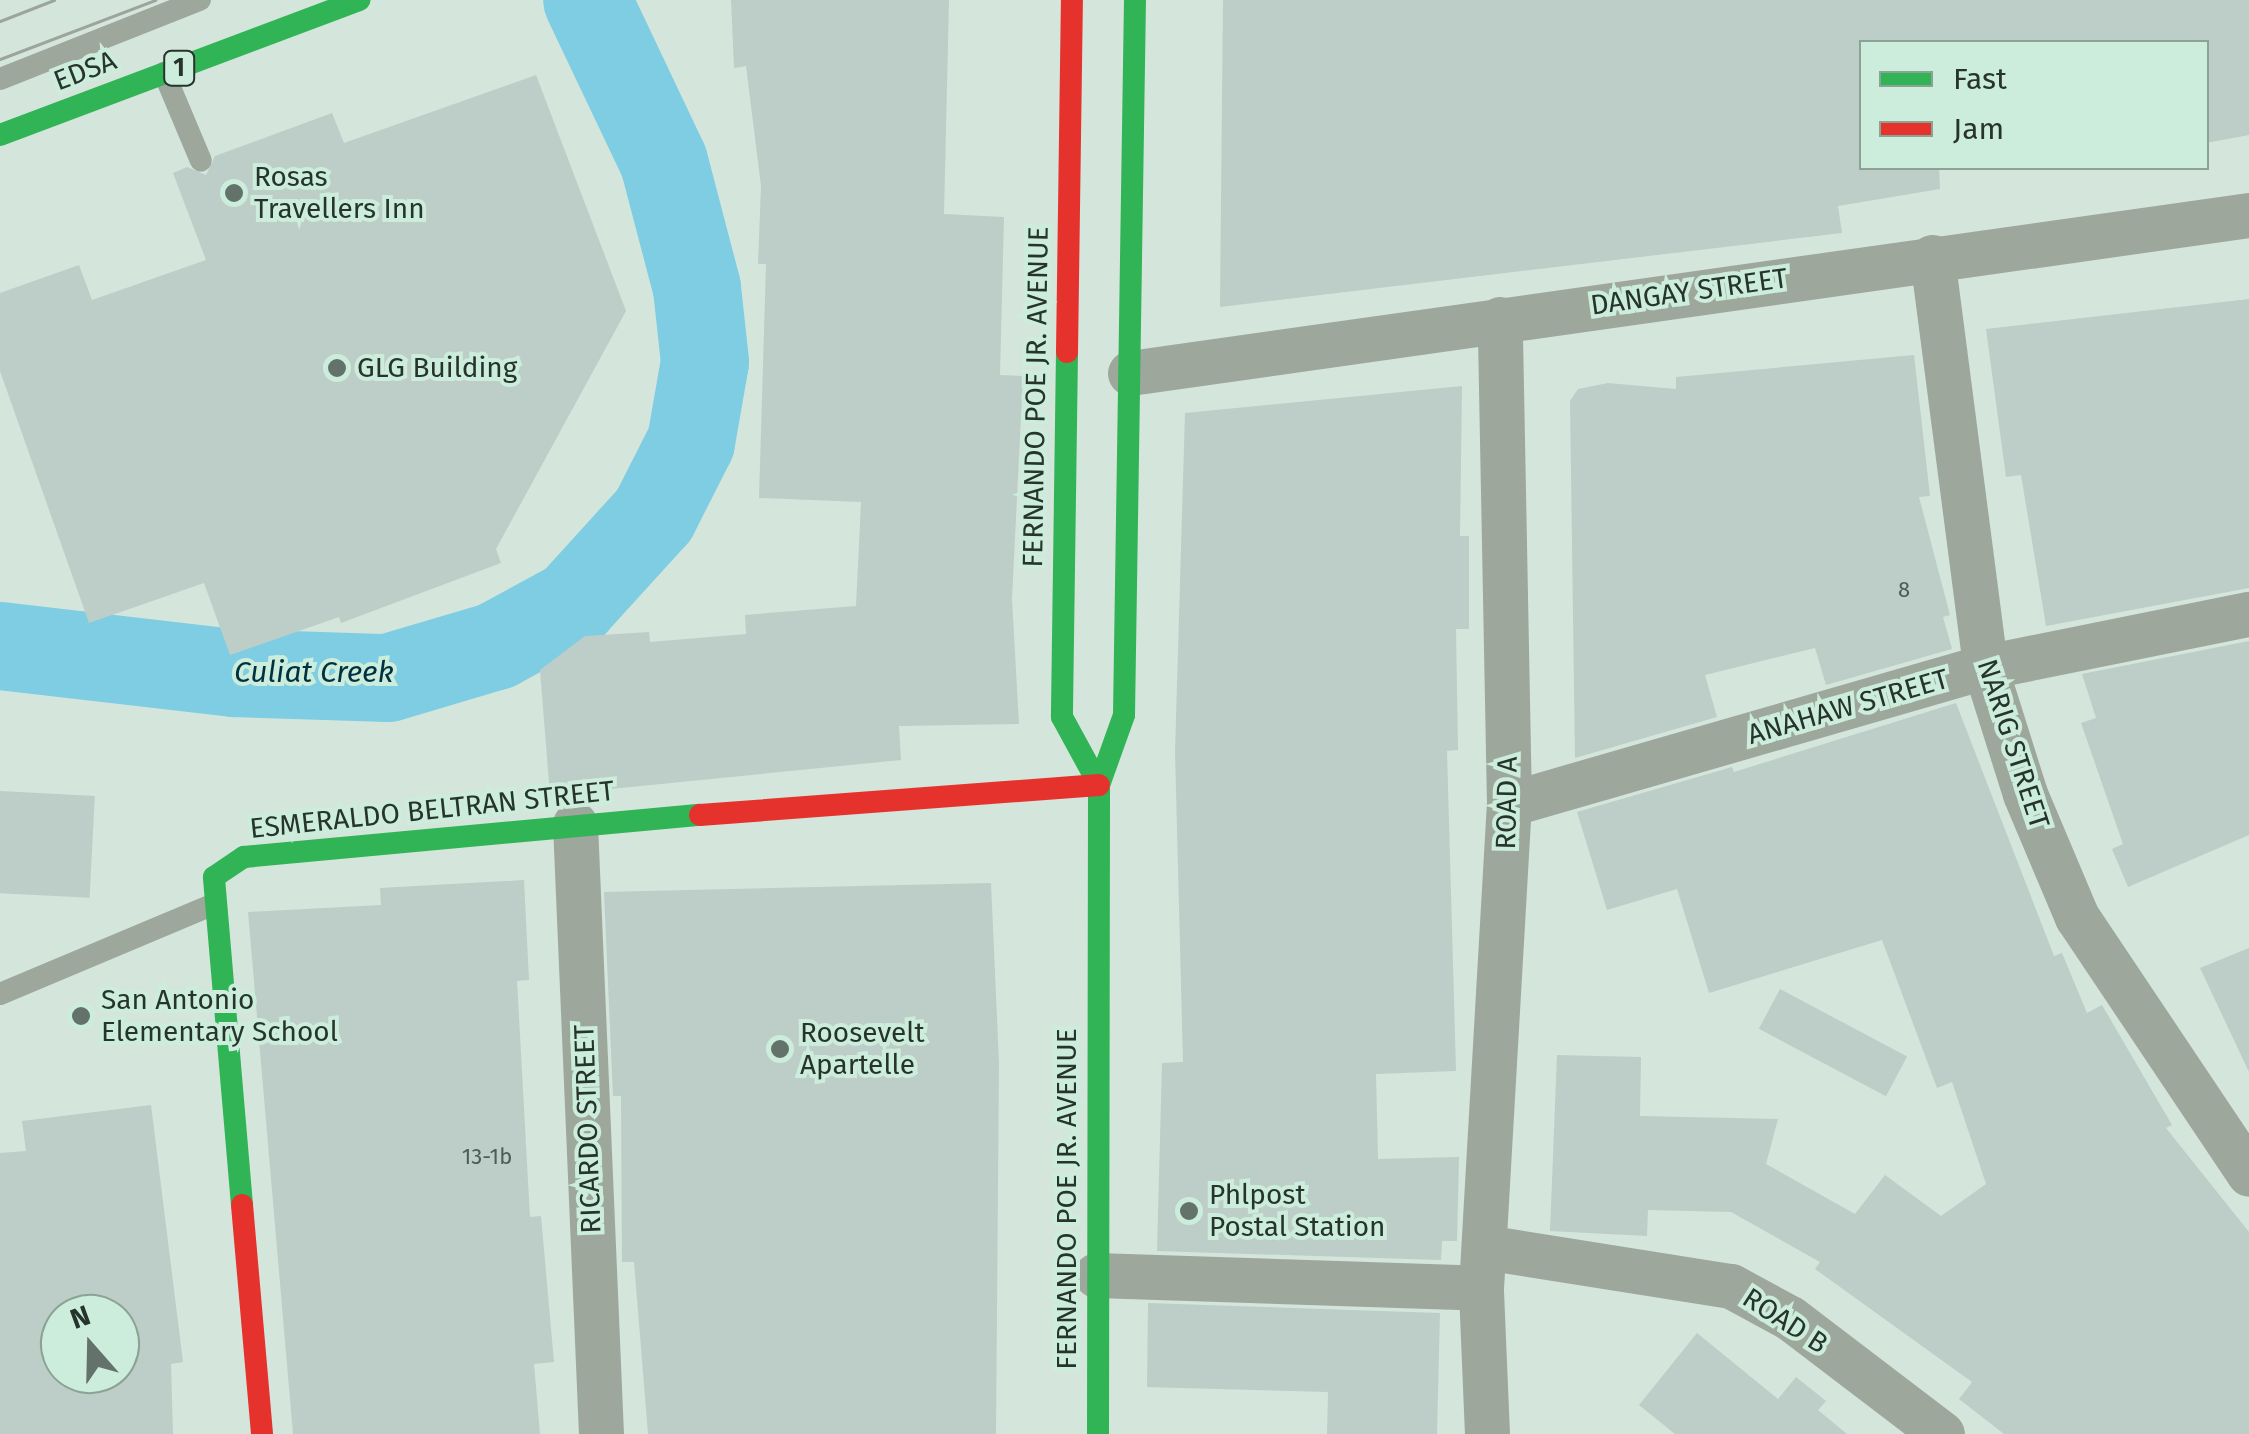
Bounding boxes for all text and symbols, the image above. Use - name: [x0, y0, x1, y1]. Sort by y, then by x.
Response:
- legend: [1859, 40, 2209, 170]
- street label: EDSA: [49, 44, 121, 98]
- road number: 1: [162, 48, 196, 88]
- text: Fast: [1953, 61, 2007, 97]
- text: Jam: [1953, 111, 2004, 147]
- place label: Rosas Travellers Inn: [254, 160, 425, 226]
- marker: Rosas Travellers Inn: [223, 182, 245, 204]
- street label: FERNANDO POE JR. AVENUE: [1016, 226, 1056, 568]
- street label: DANGAY STREET: [1588, 262, 1790, 322]
- place label: GLG Building: [357, 351, 517, 385]
- marker: GLG Building: [326, 357, 348, 379]
- house number: 8: [1898, 577, 1910, 603]
- water label: Culiat Creek: [234, 654, 394, 690]
- street label: NARIG STREET: [1970, 655, 2056, 833]
- street label: ANAHAW STREET: [1744, 662, 1952, 752]
- street label: ROAD A: [1489, 756, 1525, 850]
- street label: ESMERALDO BELTRAN STREET: [248, 774, 616, 846]
- place label: San Antonio Elementary School: [101, 983, 338, 1049]
- marker: San Antonio Elementary School: [70, 1005, 92, 1027]
- place label: Roosevelt Apartelle: [800, 1016, 925, 1082]
- street label: RICARDO STREET: [568, 1024, 608, 1234]
- street label: FERNANDO POE JR. AVENUE: [1050, 1028, 1084, 1370]
- marker: Roosevelt Apartelle: [769, 1038, 791, 1060]
- house number: 13-1b: [462, 1144, 512, 1170]
- place label: Phlpost Postal Station: [1209, 1178, 1386, 1244]
- marker: Phlpost Postal Station: [1178, 1200, 1200, 1222]
- street label: ROAD B: [1736, 1281, 1834, 1361]
- north arrow: [40, 1294, 140, 1394]
- text: N: [66, 1299, 95, 1336]

